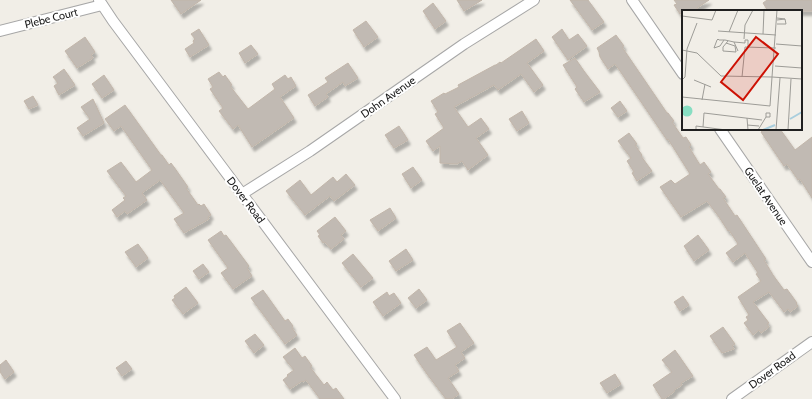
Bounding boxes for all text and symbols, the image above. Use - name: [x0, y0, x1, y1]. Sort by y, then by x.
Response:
- street label: Plebe Court: [23, 5, 79, 31]
- inset map: [682, 10, 802, 130]
- street label: Dohn Avenue: [358, 73, 418, 121]
- street label: Guelat Avenue: [741, 164, 791, 228]
- street label: Dover Road: [224, 174, 268, 226]
- street label: Dover Road: [746, 348, 798, 392]

